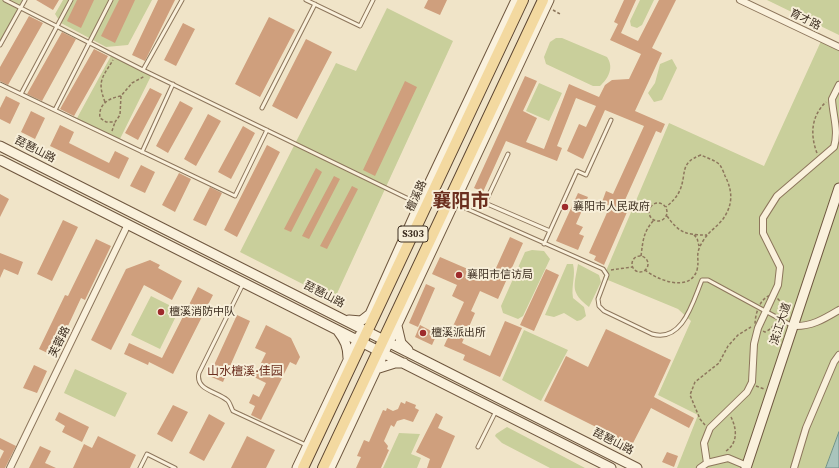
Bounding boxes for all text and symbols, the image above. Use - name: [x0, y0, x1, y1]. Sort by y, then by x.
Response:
- street label: 育才路: [787, 7, 823, 33]
- street label: 琵琶山路: [12, 134, 58, 166]
- street label: 檀溪路: [404, 178, 430, 214]
- district label: 襄阳市: [433, 191, 489, 213]
- place label: 襄阳市人民政府: [573, 200, 650, 214]
- marker: 襄阳市人民政府: [560, 202, 570, 212]
- road number: S303: [398, 226, 428, 242]
- place label: 襄阳市信访局: [467, 268, 533, 282]
- marker: 襄阳市信访局: [454, 270, 464, 280]
- street label: 琵琶山路: [301, 279, 347, 311]
- street label: 滨江大道: [768, 301, 794, 347]
- place label: 檀溪消防中队: [169, 305, 235, 319]
- marker: 檀溪消防中队: [156, 307, 166, 317]
- street label: 芙蓉路: [47, 324, 73, 360]
- place label: 檀溪派出所: [431, 326, 486, 340]
- marker: 檀溪派出所: [418, 328, 428, 338]
- district label: 山水檀溪·佳园: [207, 365, 283, 379]
- street label: 琵琶山路: [590, 426, 636, 458]

